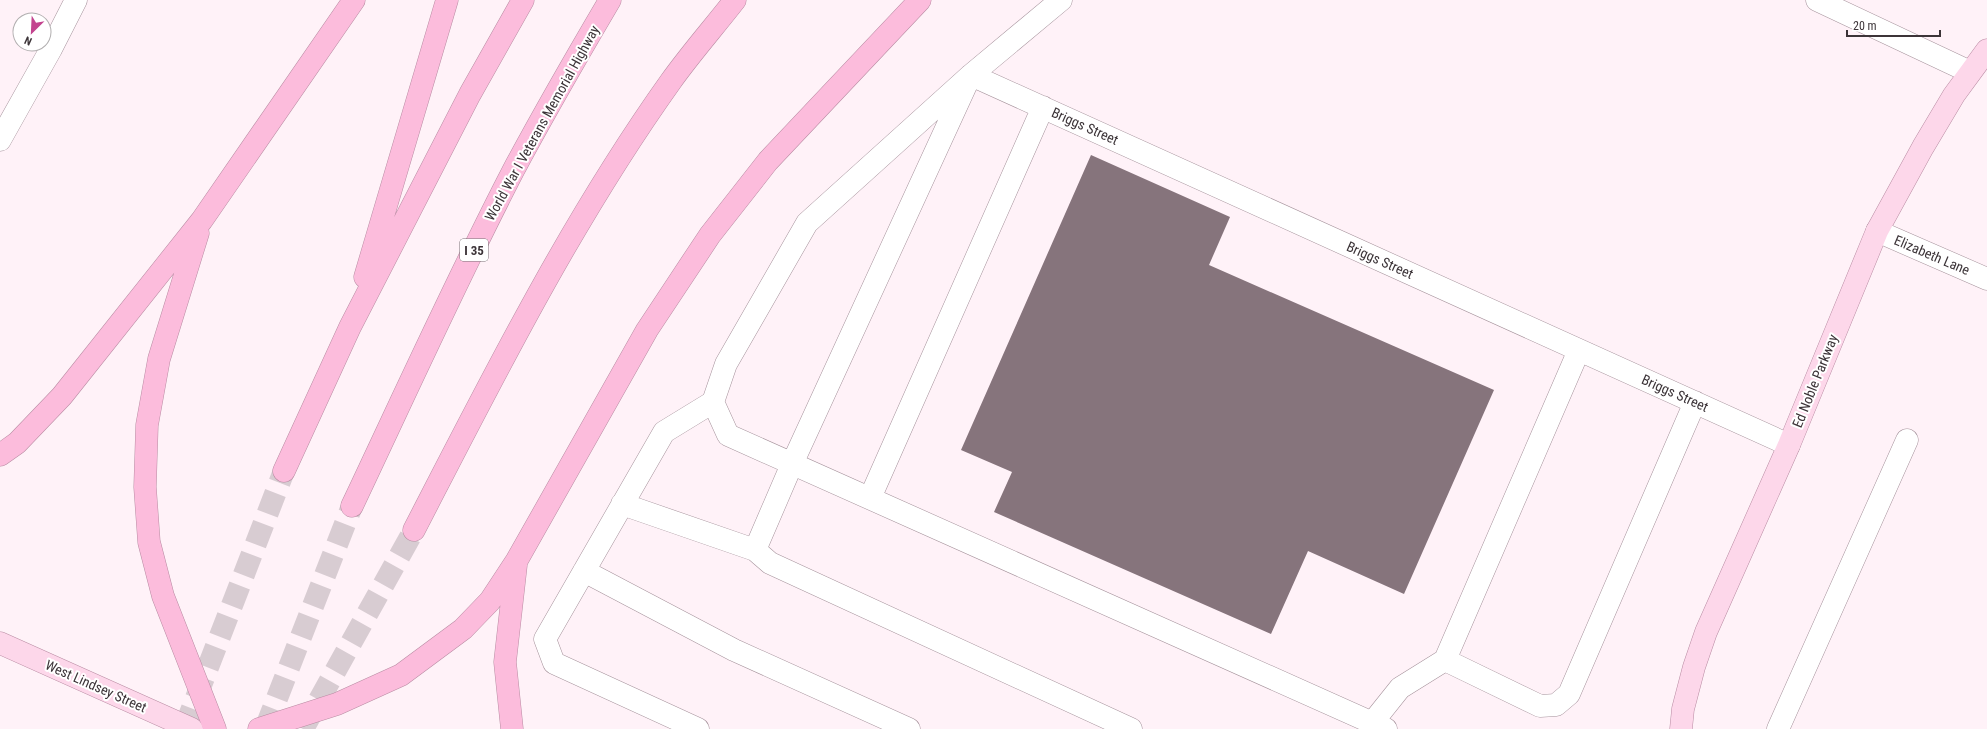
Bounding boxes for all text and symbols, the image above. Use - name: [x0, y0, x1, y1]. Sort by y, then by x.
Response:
- north arrow: [12, 12, 52, 52]
- scale bar: [1847, 12, 1940, 38]
- text: 20 m: [1853, 19, 1877, 33]
- street label: World War I Veterans Memorial Highway: [481, 22, 603, 223]
- text: N: [22, 33, 34, 48]
- street label: Briggs Street: [1049, 104, 1121, 148]
- street label: Elizabeth Lane: [1892, 232, 1973, 278]
- street label: Briggs Street: [1344, 238, 1416, 282]
- road number: I 35: [460, 239, 488, 261]
- street label: Ed Noble Parkway: [1789, 332, 1841, 430]
- street label: Briggs Street: [1639, 371, 1711, 415]
- street label: West Lindsey Street: [43, 657, 149, 715]

